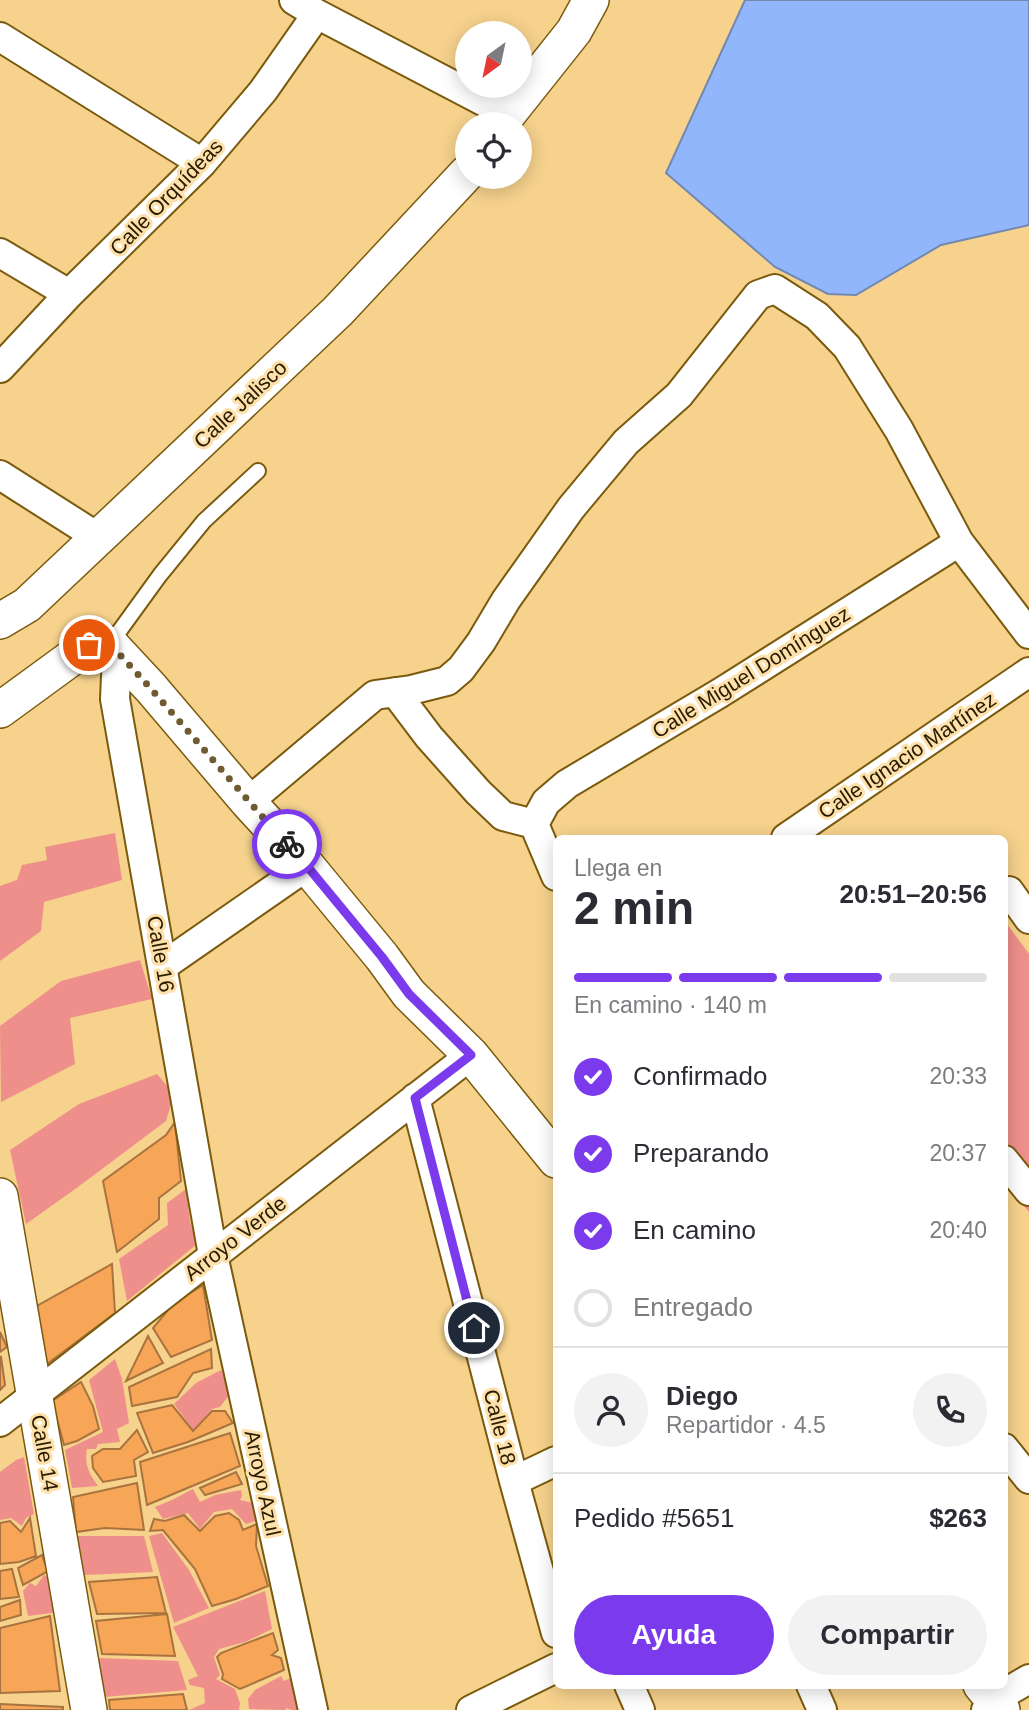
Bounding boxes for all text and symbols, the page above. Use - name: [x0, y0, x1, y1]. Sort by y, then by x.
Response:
- north arrow: [455, 21, 532, 98]
- map controls: [455, 21, 532, 189]
- button: locate: [455, 112, 532, 189]
- street label: Calle Orquídeas: [105, 134, 227, 260]
- street label: Calle Jalisco: [189, 355, 291, 453]
- street label: Calle Miguel Domínguez: [648, 602, 854, 742]
- pin: [59, 615, 119, 675]
- icon: bag: [70, 626, 108, 664]
- street label: Calle Ignacio Martínez: [814, 687, 1000, 823]
- courier: [252, 809, 322, 879]
- icon: bike: [268, 825, 306, 863]
- text: Llega en: [574, 855, 662, 881]
- text: 20:51–20:56: [840, 879, 987, 909]
- text: 2 min: [574, 882, 694, 934]
- street label: Calle 16: [143, 914, 179, 994]
- text: En camino · 140 m: [574, 992, 767, 1018]
- icon: check: [574, 1058, 612, 1096]
- text: Confirmado: [633, 1061, 767, 1091]
- text: 20:33: [929, 1063, 987, 1089]
- icon: check: [574, 1135, 612, 1173]
- text: Preparando: [633, 1138, 769, 1168]
- text: 20:37: [929, 1140, 987, 1166]
- street label: Arroyo Verde: [180, 1191, 290, 1285]
- icon: check: [574, 1212, 612, 1250]
- text: En camino: [633, 1215, 756, 1245]
- text: 20:40: [929, 1217, 987, 1243]
- text: Entregado: [633, 1292, 753, 1322]
- pin: [444, 1298, 504, 1358]
- icon: home: [455, 1309, 493, 1347]
- button: person: [574, 1373, 648, 1447]
- button: phone: [913, 1373, 987, 1447]
- text: Diego: [666, 1381, 738, 1411]
- street label: Calle 18: [480, 1387, 520, 1467]
- text: Repartidor · 4.5: [666, 1412, 826, 1438]
- street label: Calle 14: [27, 1413, 63, 1493]
- street label: Arroyo Azul: [241, 1428, 285, 1538]
- text: Pedido #5651: [574, 1503, 734, 1533]
- text: $263: [929, 1503, 987, 1533]
- button: Ayuda: [574, 1595, 774, 1675]
- button: Compartir: [788, 1595, 987, 1675]

